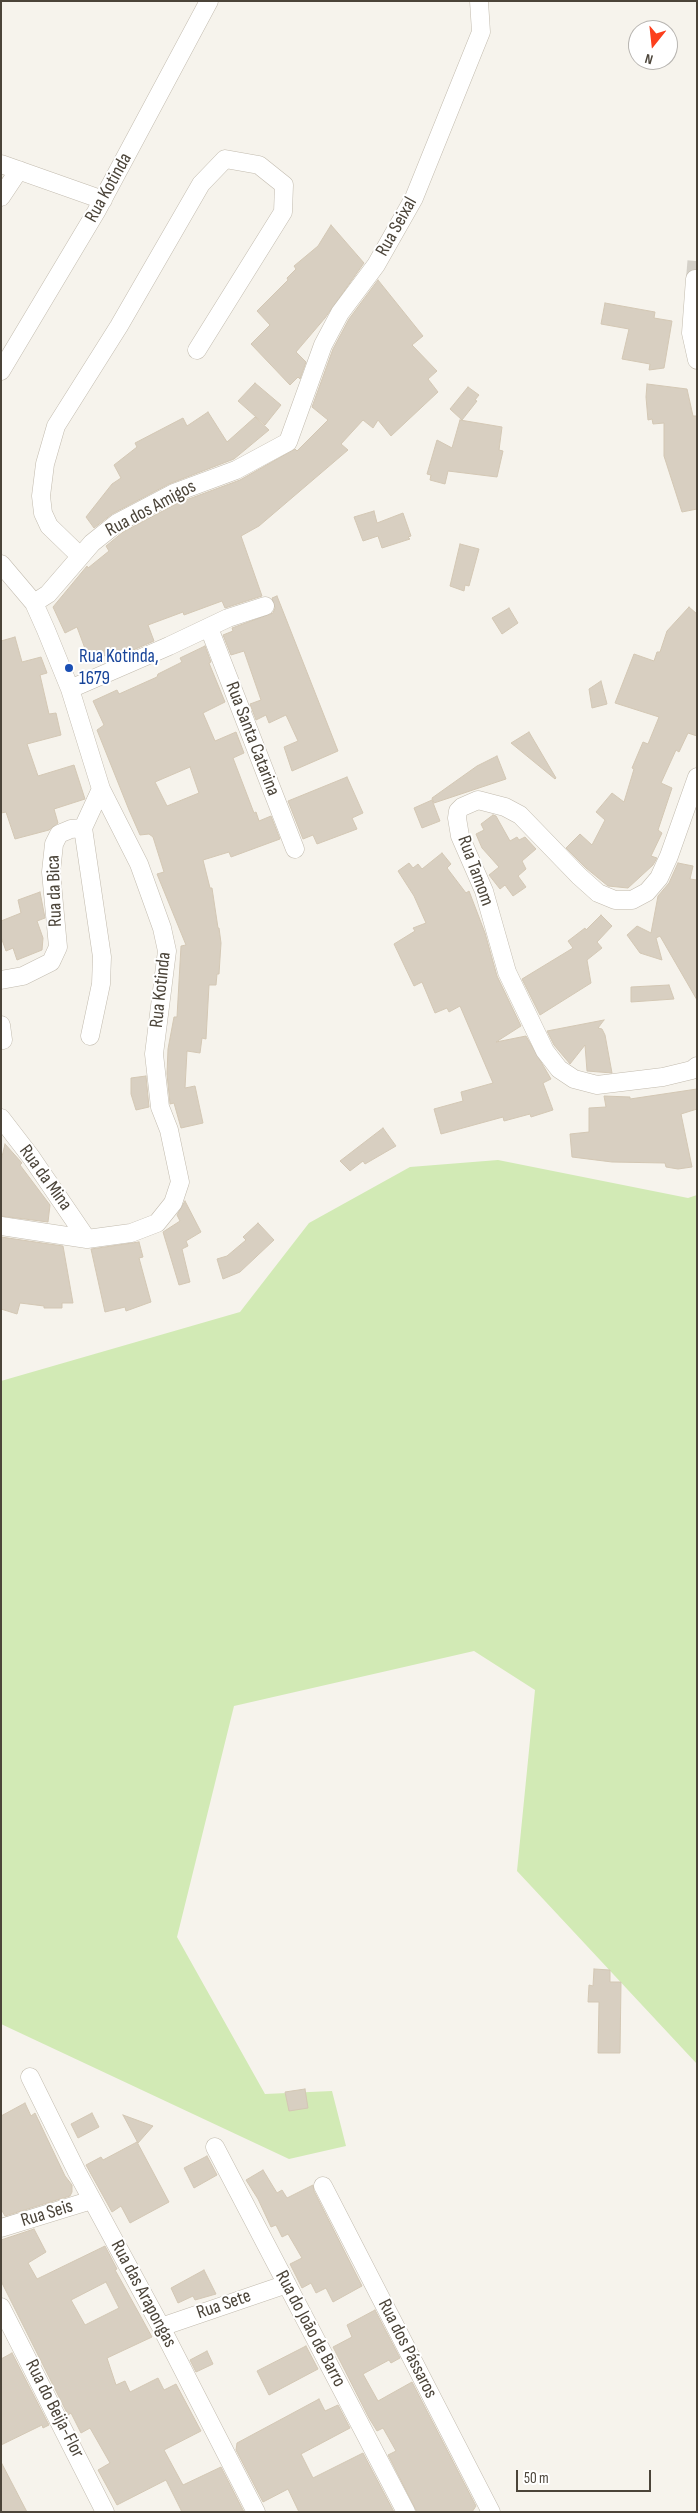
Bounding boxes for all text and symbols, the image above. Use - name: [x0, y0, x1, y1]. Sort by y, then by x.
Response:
- north arrow: [628, 20, 678, 70]
- text: N: [643, 50, 655, 68]
- street label: Rua Kotinda: [81, 149, 137, 227]
- street label: Rua Seixal: [371, 193, 423, 261]
- street label: Rua dos Amigos: [102, 476, 200, 542]
- place label: Rua Kotinda, 1679: [79, 646, 159, 690]
- marker: Rua Kotinda, 1679: [63, 662, 75, 674]
- street label: Rua Santa Catarina: [220, 679, 284, 799]
- street label: Rua Tamom: [452, 833, 498, 909]
- street label: Rua da Bica: [42, 855, 68, 927]
- street label: Rua Kotinda: [146, 951, 176, 1029]
- street label: Rua da Mina: [14, 1141, 76, 1215]
- street label: Rua Seis: [18, 2195, 76, 2233]
- street label: Rua das Arapongas: [105, 2236, 181, 2352]
- street label: Rua do João de Barro: [270, 2267, 350, 2391]
- street label: Rua Sete: [194, 2285, 254, 2325]
- street label: Rua dos Pássaros: [372, 2296, 442, 2402]
- street label: Rua do Beija-Flor: [19, 2356, 89, 2462]
- scale bar: [518, 2460, 653, 2492]
- text: 50 m: [524, 2469, 549, 2488]

